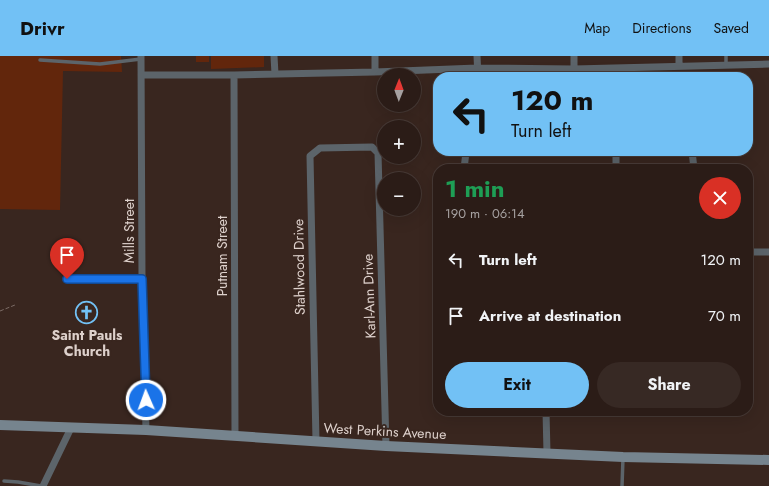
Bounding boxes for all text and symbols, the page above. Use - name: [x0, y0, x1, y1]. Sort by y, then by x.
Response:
- text: Drivr: [20, 15, 65, 42]
- text: Map: [584, 18, 610, 38]
- text: Directions: [632, 18, 692, 38]
- text: Saved: [714, 18, 749, 38]
- north arrow: [377, 68, 421, 112]
- map controls: [377, 68, 421, 216]
- text: 120 m: [511, 80, 594, 121]
- icon: left: [445, 88, 497, 140]
- text: Turn left: [511, 118, 571, 144]
- button: +: [377, 120, 421, 164]
- text: 1 min: [445, 171, 505, 206]
- button: −: [377, 172, 421, 216]
- button: close: [699, 177, 741, 219]
- street label: Mills Street: [119, 198, 139, 263]
- text: 190 m · 06:14: [445, 204, 525, 223]
- street label: Putnam Street: [212, 215, 232, 296]
- street label: Stahlwood Drive: [288, 219, 310, 315]
- pin: [50, 238, 84, 279]
- icon: arrive: [56, 244, 78, 266]
- icon: left: [445, 249, 467, 271]
- text: Turn left: [479, 249, 537, 271]
- text: 120 m: [701, 249, 741, 271]
- street label: Karl-Ann Drive: [358, 253, 380, 339]
- church icon: Saint Pauls Church: [74, 300, 100, 326]
- icon: arrive: [445, 305, 467, 327]
- text: Arrive at destination: [479, 305, 621, 327]
- text: 70 m: [708, 305, 741, 327]
- place label: Saint Pauls Church: [52, 325, 123, 361]
- button: Exit: [445, 362, 589, 408]
- button: Share: [597, 362, 741, 408]
- position arrow: [125, 379, 167, 421]
- street label: West Perkins Avenue: [323, 418, 447, 444]

